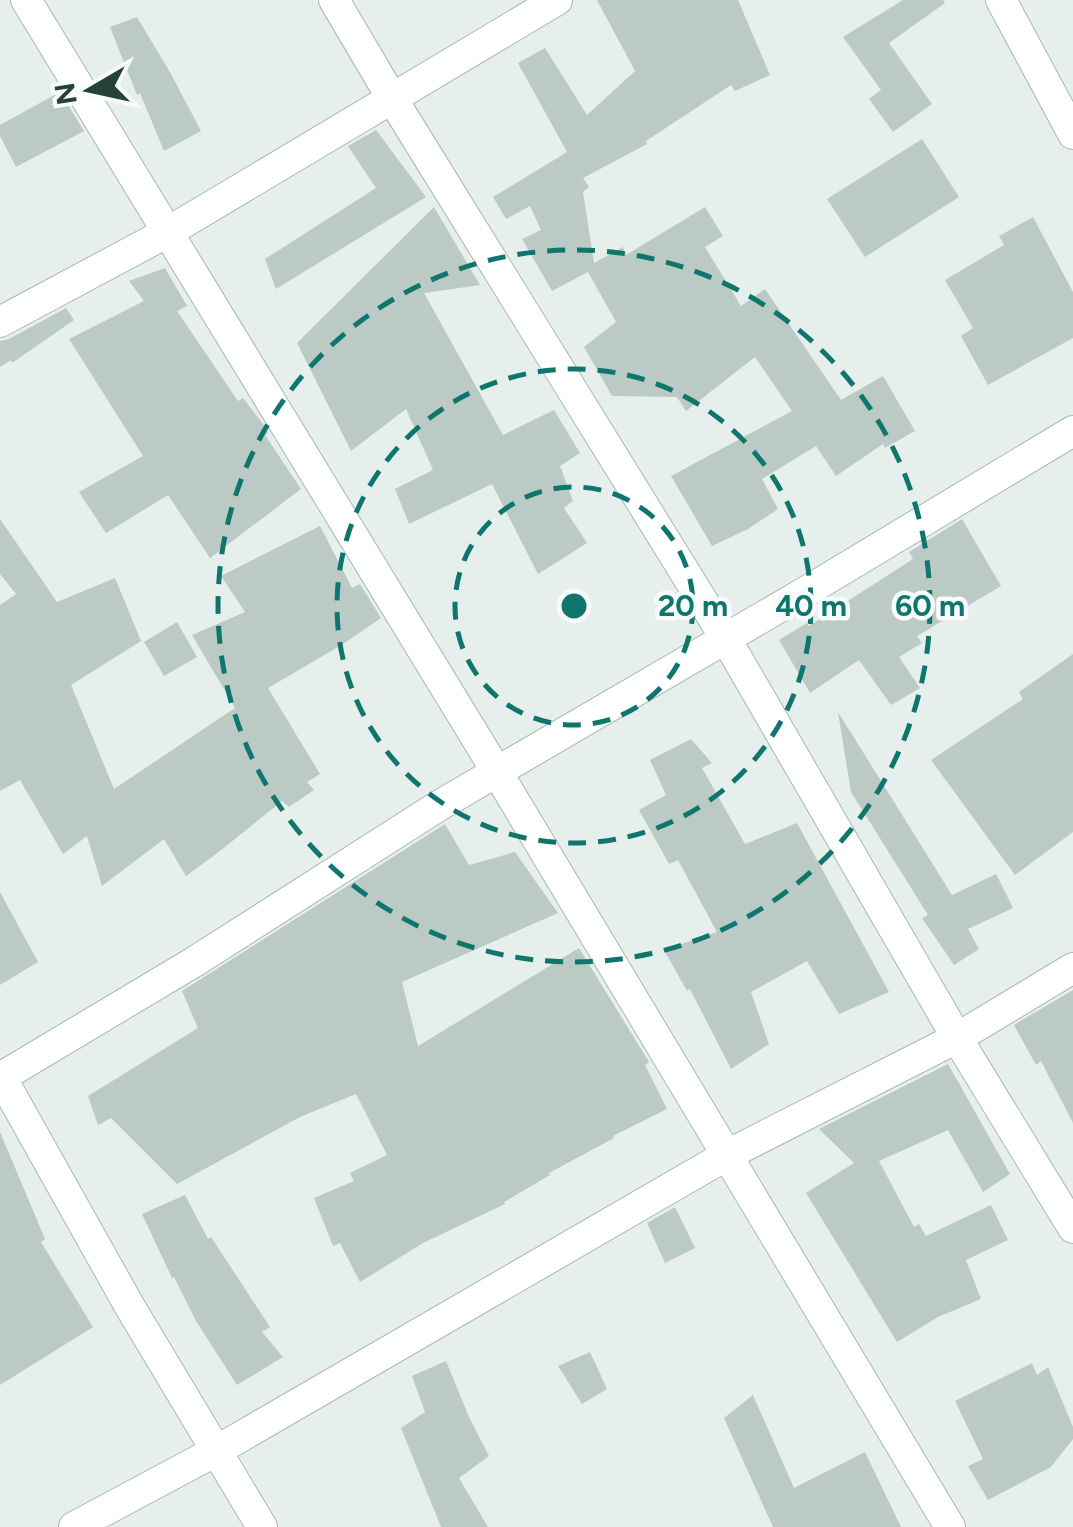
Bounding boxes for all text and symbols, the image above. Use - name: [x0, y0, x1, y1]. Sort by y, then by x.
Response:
- north arrow: [40, 40, 140, 140]
- text: N: [47, 81, 84, 107]
- text: 20 m: [658, 587, 728, 624]
- text: 40 m: [775, 587, 847, 624]
- text: 60 m: [895, 587, 965, 624]
- centre of rings: [556, 588, 592, 624]

